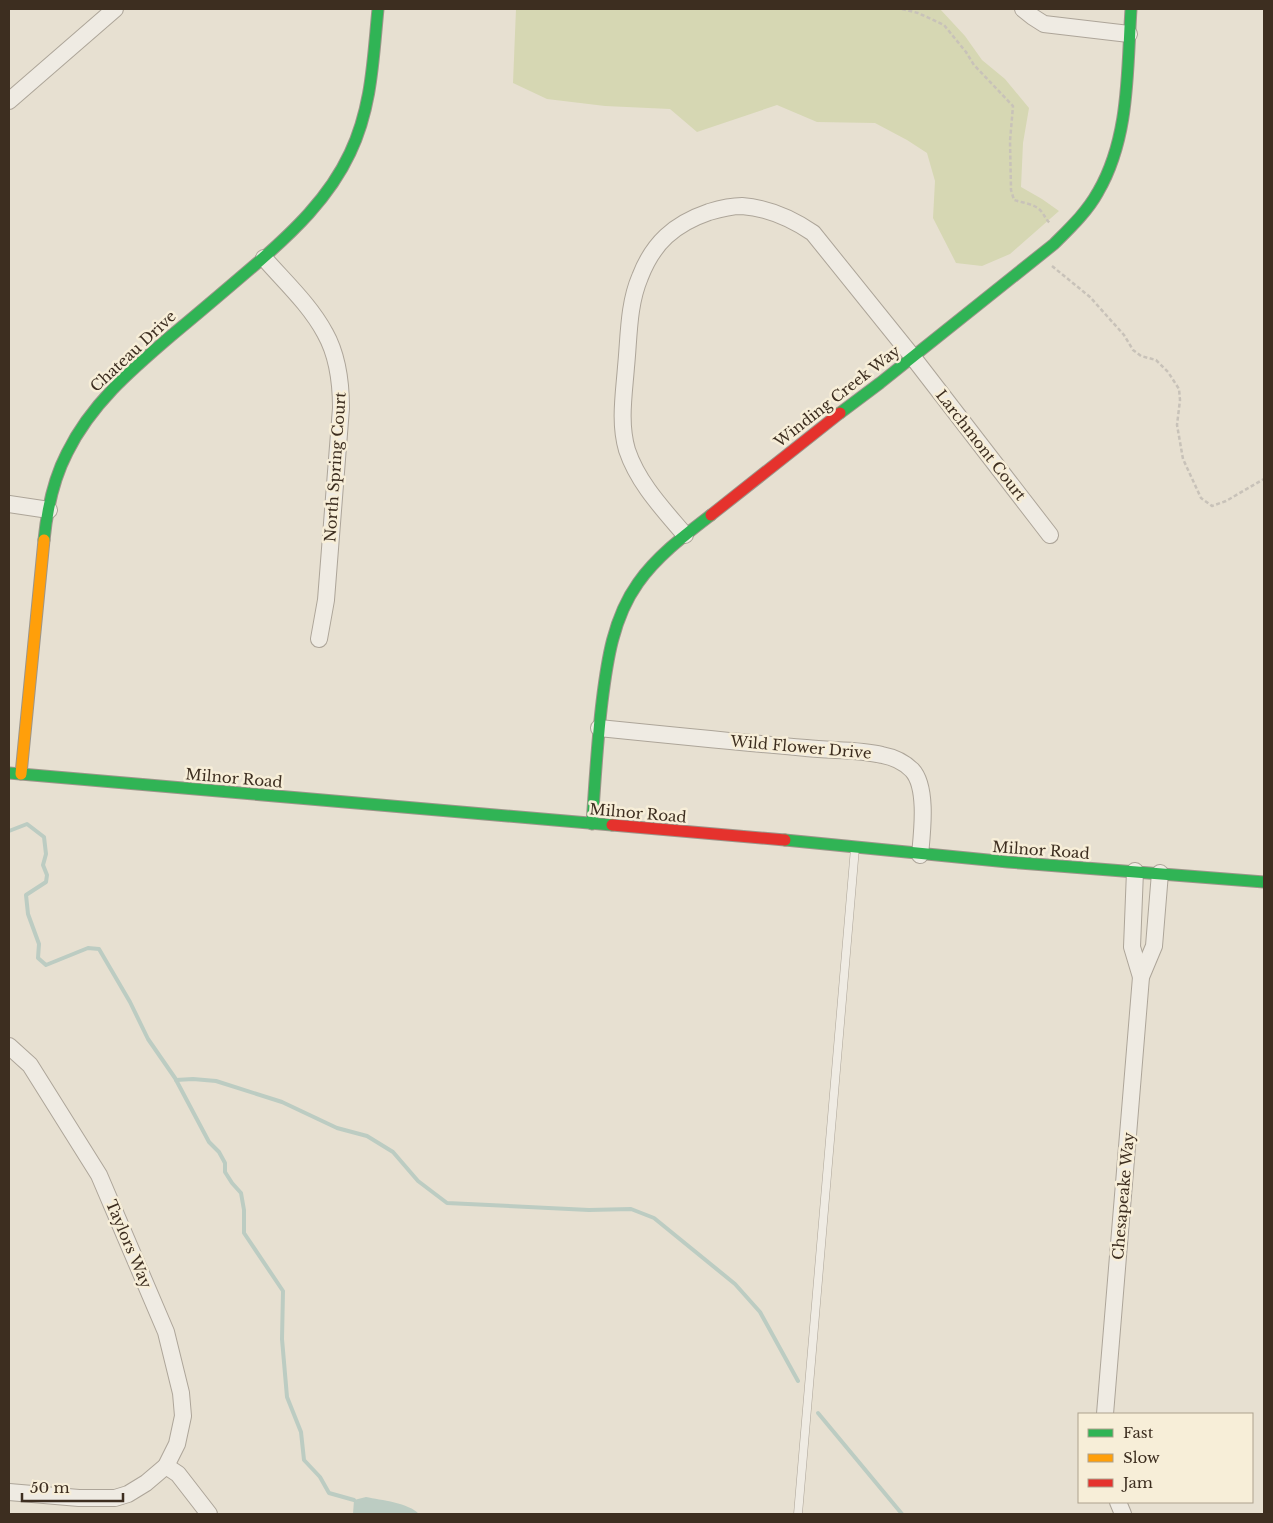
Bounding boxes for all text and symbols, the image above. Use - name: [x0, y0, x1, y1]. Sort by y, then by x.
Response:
- street label: Chateau Drive: [86, 306, 180, 396]
- street label: Winding Creek Way: [769, 341, 904, 452]
- street label: Larchmont Court: [932, 386, 1030, 504]
- street label: North Spring Court: [320, 391, 350, 543]
- street label: Wild Flower Drive: [729, 731, 872, 763]
- street label: Milnor Road: [185, 764, 283, 792]
- street label: Milnor Road: [589, 799, 687, 827]
- street label: Milnor Road: [992, 837, 1090, 863]
- street label: Chesapeake Way: [1108, 1131, 1138, 1261]
- street label: Taylors Way: [102, 1197, 156, 1291]
- legend: [1078, 1413, 1253, 1503]
- text: Fast: [1123, 1423, 1154, 1442]
- text: Slow: [1123, 1448, 1160, 1467]
- scale bar: [22, 1470, 124, 1502]
- text: Jam: [1121, 1473, 1153, 1492]
- text: 50 m: [30, 1478, 70, 1497]

